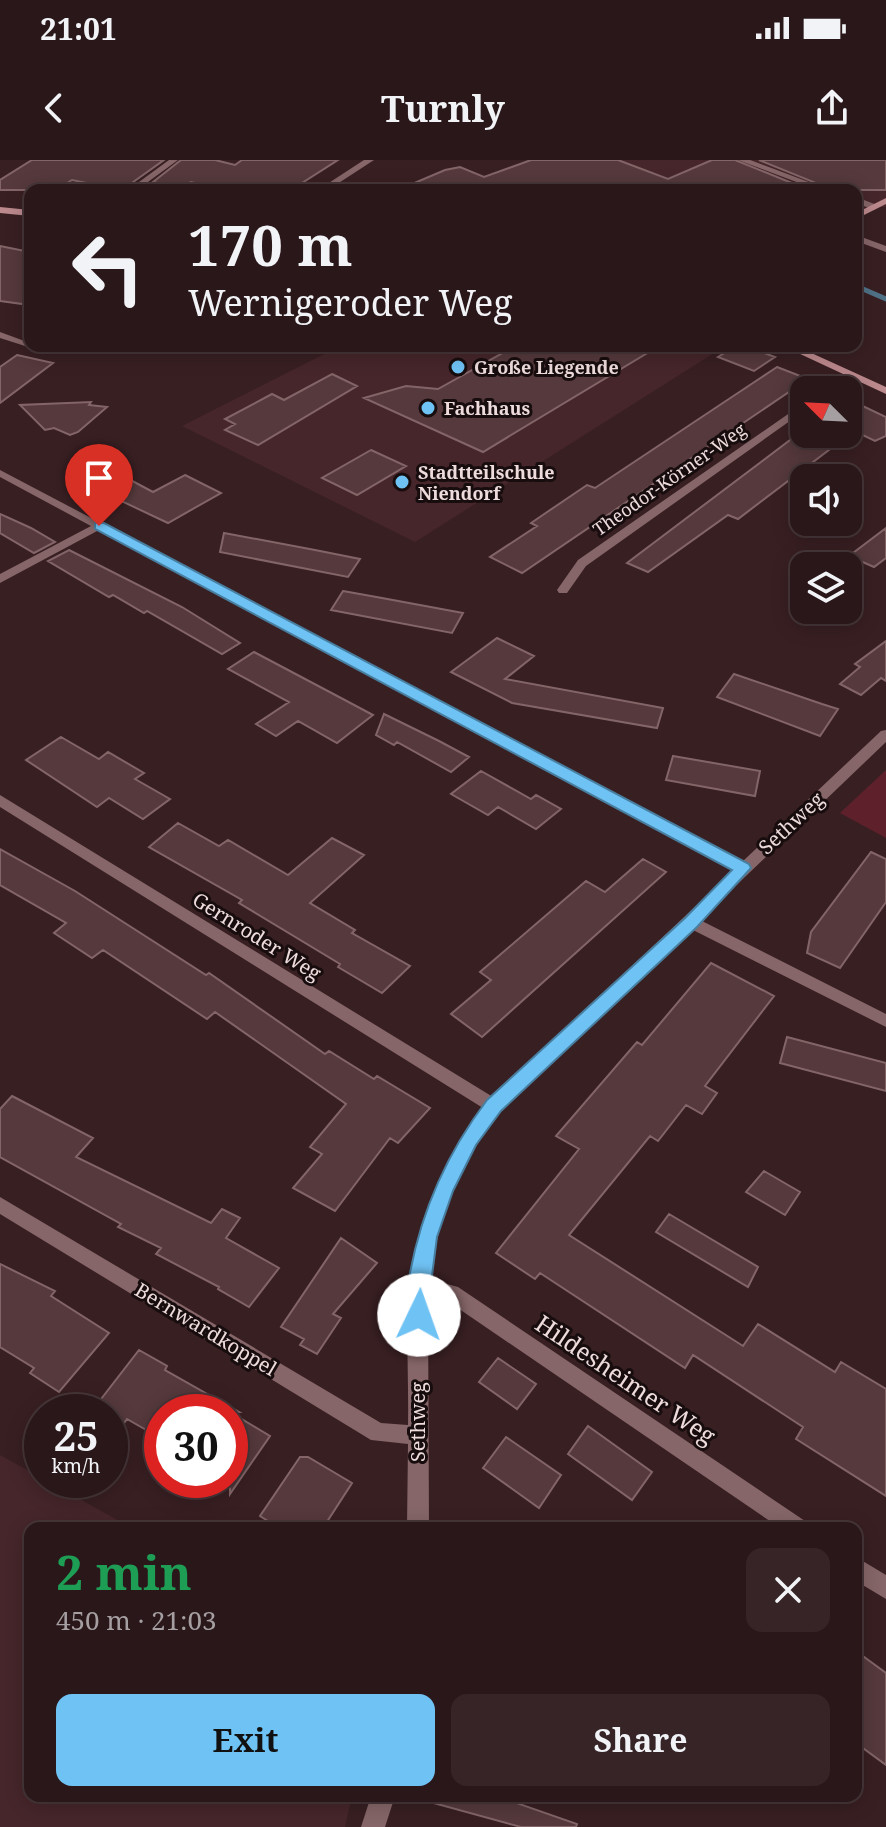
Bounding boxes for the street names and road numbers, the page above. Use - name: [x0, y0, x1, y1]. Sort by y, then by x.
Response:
- street label: Theodor-Körner-Weg: [588, 417, 750, 541]
- street label: Sethweg: [753, 786, 830, 860]
- street label: Gernroder Weg: [187, 886, 327, 987]
- street label: Bernwardkoppel: [130, 1276, 282, 1382]
- street label: Hildesheimer Weg: [529, 1306, 723, 1452]
- street label: Sethweg: [404, 1382, 431, 1462]

